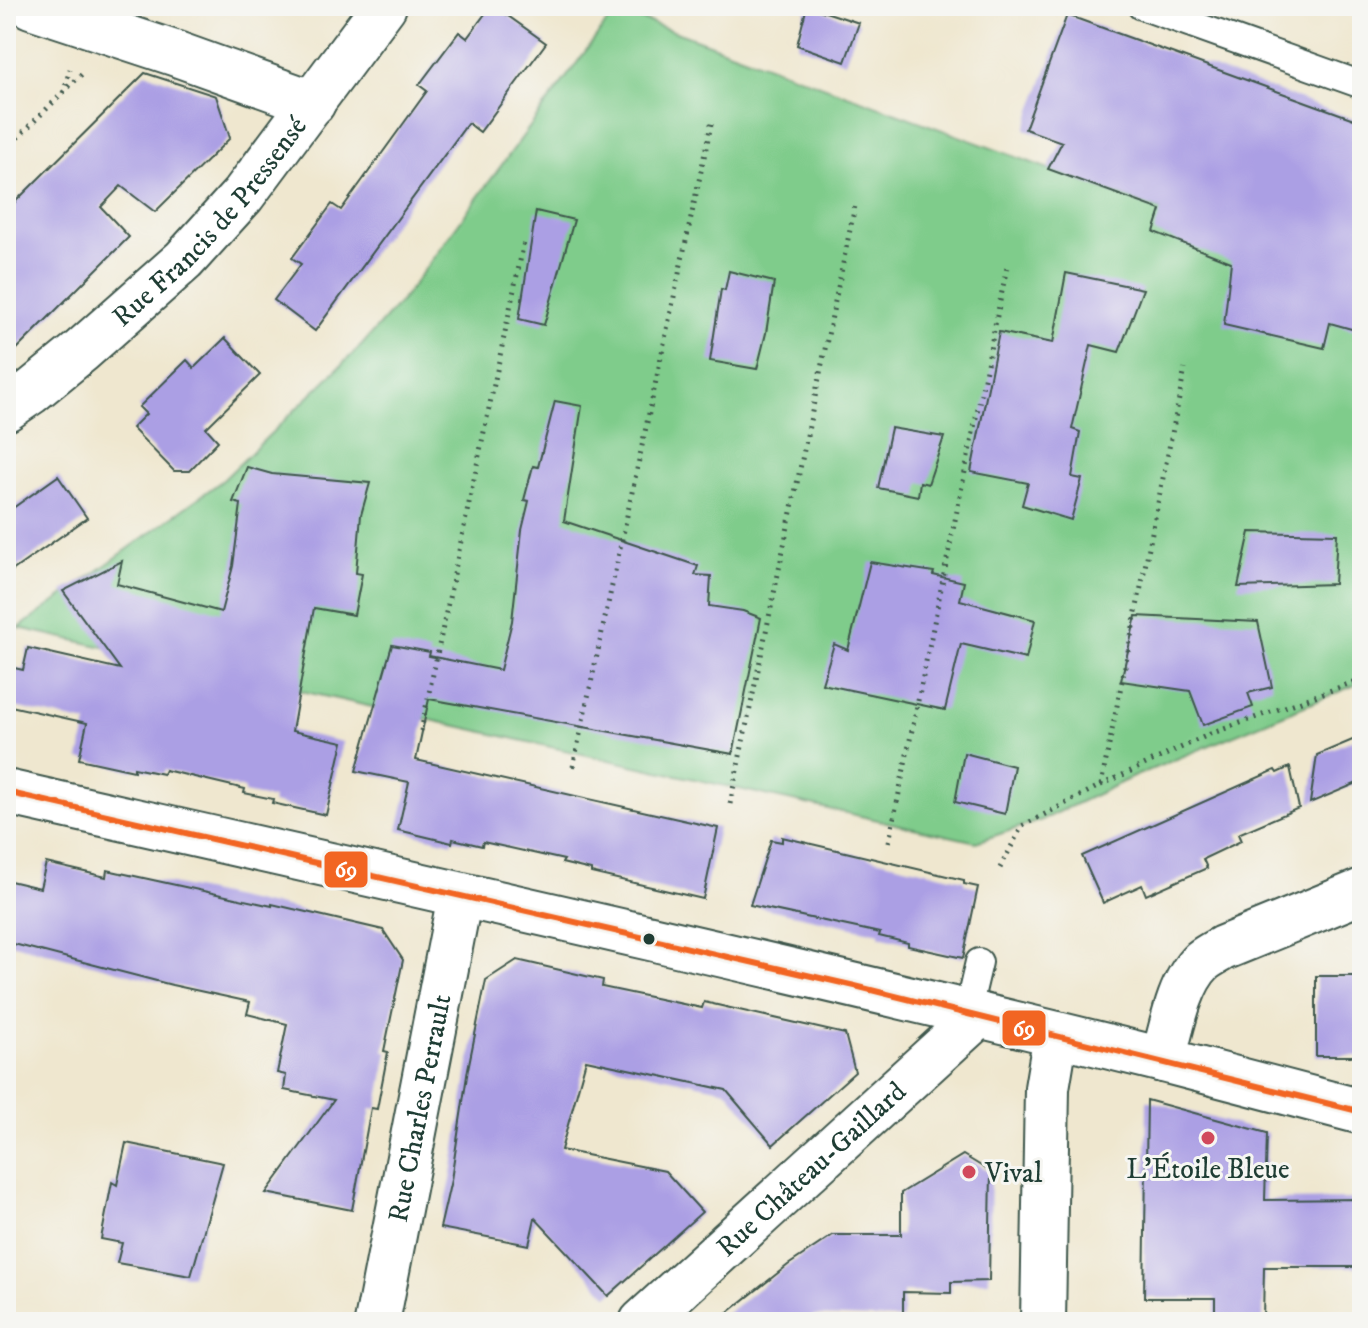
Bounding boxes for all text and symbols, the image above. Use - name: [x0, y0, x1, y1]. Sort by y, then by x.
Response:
- street label: Rue Francis de Pressensé: [105, 110, 315, 334]
- line badge: 69: [323, 850, 369, 889]
- text: 69: [335, 857, 357, 884]
- unlabelled marker: [641, 931, 657, 947]
- street label: Rue Charles Perrault: [381, 991, 459, 1225]
- line badge: 69: [1001, 1009, 1047, 1047]
- text: 69: [1013, 1016, 1035, 1043]
- street label: Rue Château-Gaillard: [710, 1074, 914, 1265]
- marker: L'Étoile Bleue: [1199, 1129, 1217, 1147]
- place label: L'Étoile Bleue: [1126, 1152, 1290, 1187]
- place label: Vival: [984, 1156, 1043, 1191]
- marker: Vival: [960, 1163, 978, 1181]

